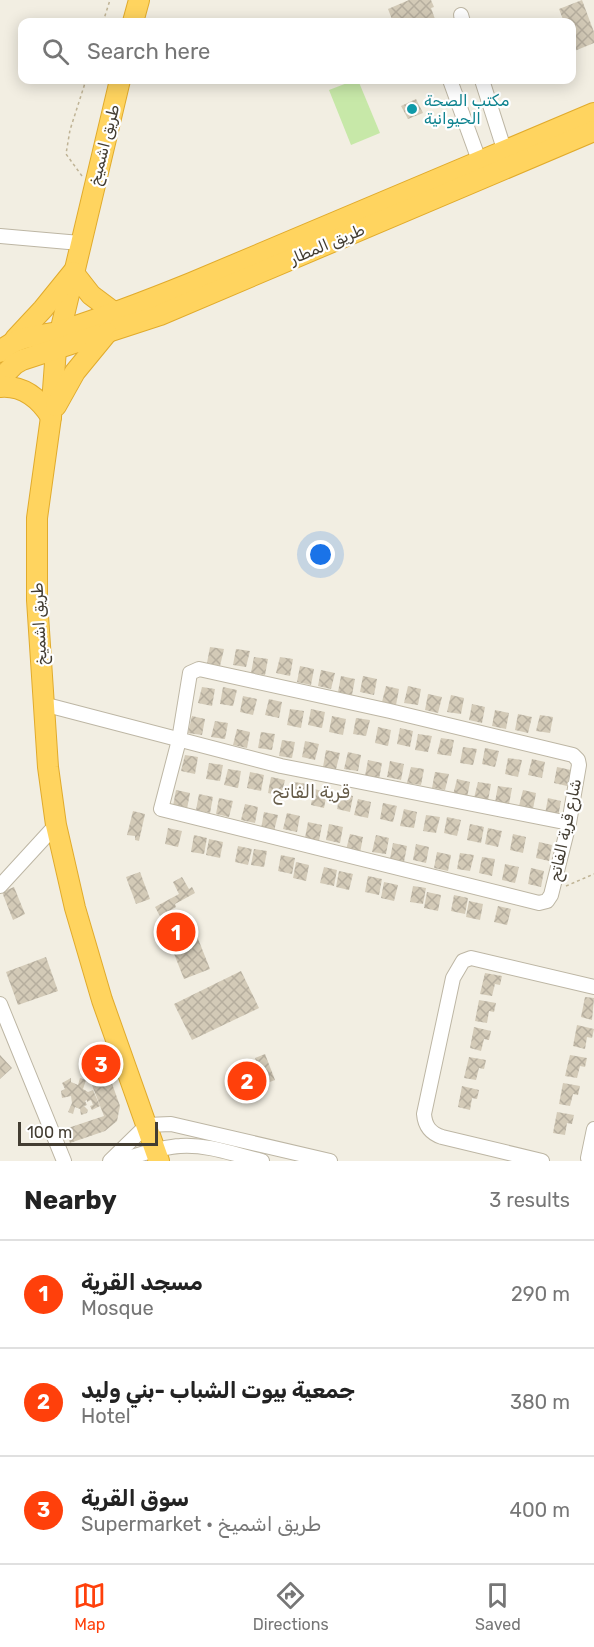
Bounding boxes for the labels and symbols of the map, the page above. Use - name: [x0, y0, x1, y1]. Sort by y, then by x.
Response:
- place label: مكتب الصحة الحيوانية: [424, 91, 510, 129]
- marker: مكتب الصحة الحيوانية: [405, 102, 419, 116]
- street label: طريق اشميخ: [85, 103, 125, 188]
- street label: طريق المطار: [286, 220, 368, 270]
- your location: [306, 540, 335, 569]
- street label: طريق اشميخ: [27, 582, 53, 666]
- street label: شارع قرية الفاتح: [545, 777, 587, 884]
- district label: قرية الفاتح: [272, 781, 350, 805]
- pin: 1: [156, 910, 195, 954]
- pin: 3: [82, 1042, 120, 1086]
- pin: 2: [228, 1058, 266, 1104]
- scale bar: [18, 1119, 158, 1146]

